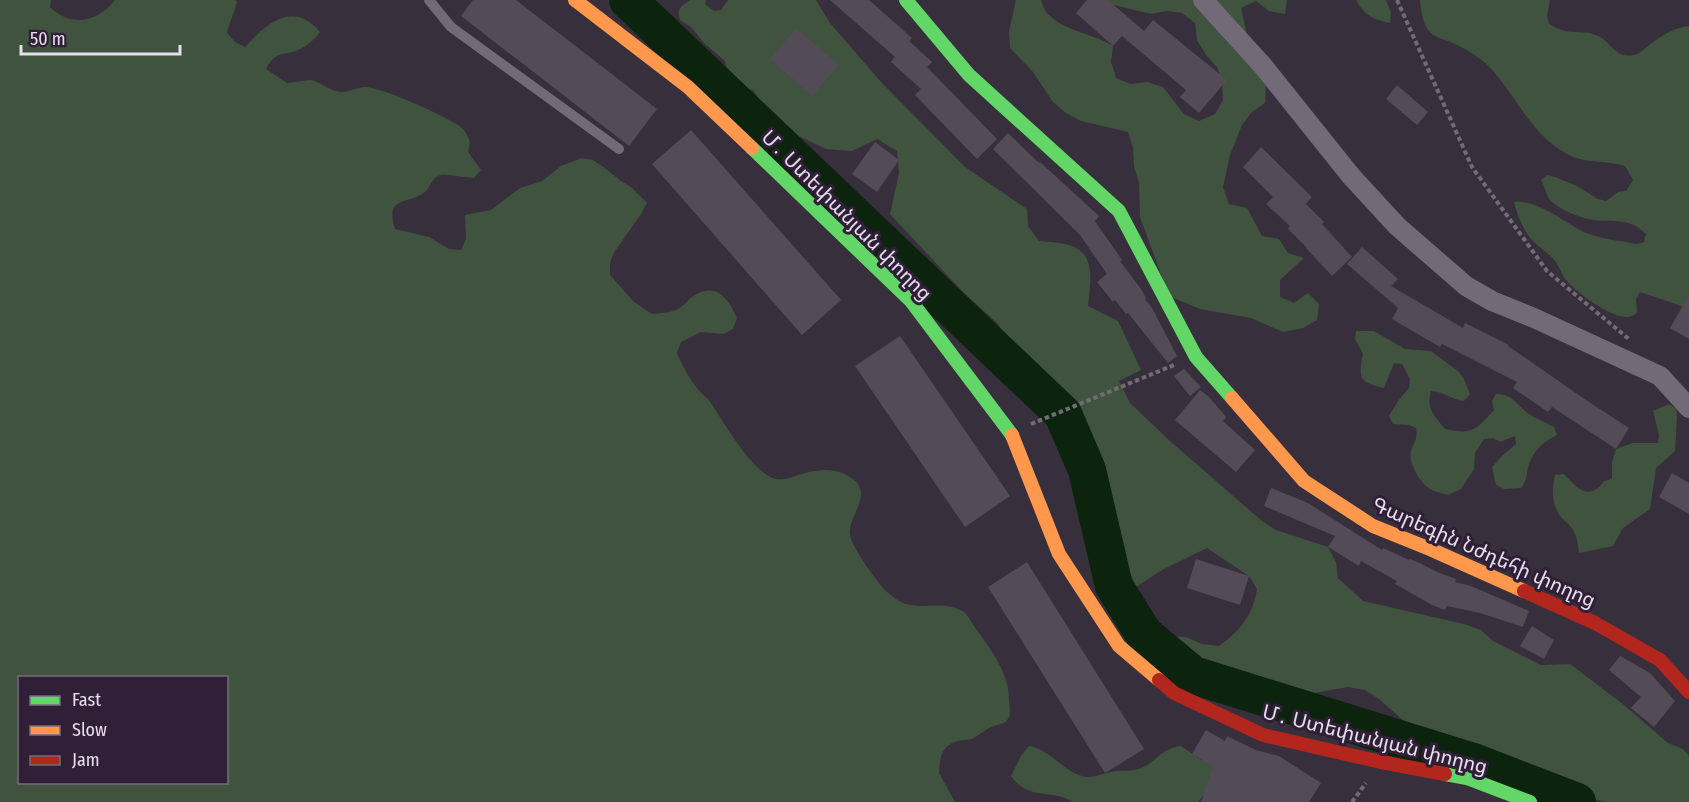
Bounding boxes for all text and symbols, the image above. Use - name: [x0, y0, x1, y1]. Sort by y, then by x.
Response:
- scale bar: [21, 18, 180, 56]
- text: 50 m: [30, 28, 66, 50]
- street label: Մ․ Ստեփանյան փողոց: [757, 125, 937, 305]
- street label: Գարեգին Նժդեհի փողոց: [1368, 492, 1600, 612]
- legend: [18, 676, 228, 784]
- text: Fast: [72, 689, 101, 711]
- street label: Մ․ Ստեփանյան փողոց: [1260, 699, 1490, 779]
- text: Slow: [72, 719, 107, 741]
- text: Jam: [72, 749, 100, 771]

